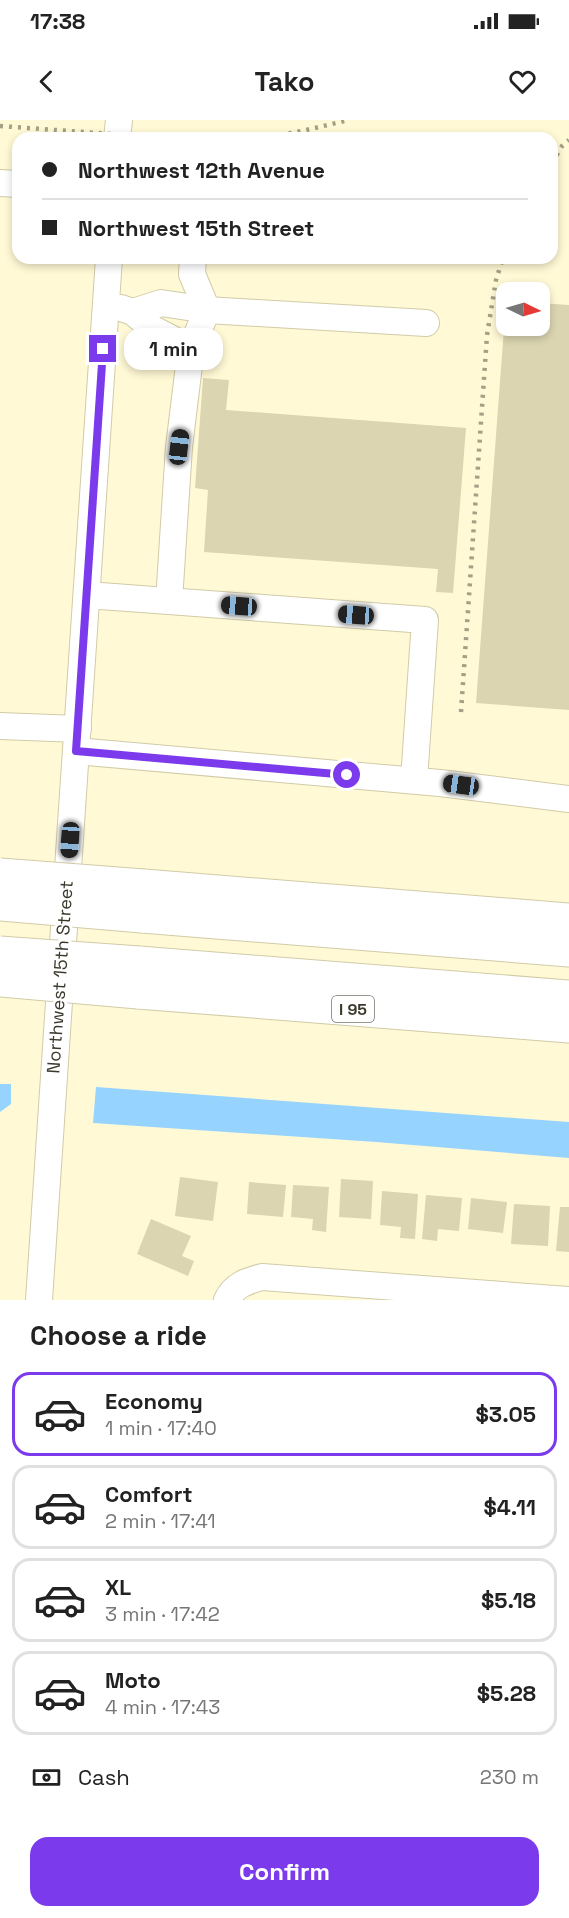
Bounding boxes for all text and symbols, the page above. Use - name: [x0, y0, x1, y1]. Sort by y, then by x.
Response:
- text: 17:38: [30, 7, 85, 35]
- text: Tako: [254, 64, 315, 99]
- icon: back: [30, 65, 63, 98]
- icon: heart: [506, 65, 539, 98]
- text: Northwest 12th Avenue: [78, 156, 325, 184]
- text: Northwest 15th Street: [78, 214, 314, 242]
- north arrow: [496, 282, 550, 336]
- map controls: [496, 282, 550, 336]
- callout: 1 min: [124, 328, 223, 370]
- route end: [89, 335, 116, 362]
- text: 1 min: [149, 336, 198, 362]
- car: [168, 428, 190, 466]
- car: [220, 596, 258, 616]
- car: [337, 605, 375, 625]
- route start: [333, 761, 360, 788]
- car: [442, 774, 480, 796]
- car: [60, 821, 80, 859]
- street label: Northwest 15th Street: [41, 880, 78, 1074]
- road number: I 95: [332, 996, 374, 1022]
- text: Choose a ride: [30, 1318, 207, 1353]
- icon: car: [33, 1387, 87, 1441]
- text: Economy: [105, 1387, 203, 1415]
- text: $3.05: [476, 1400, 536, 1428]
- text: 1 min · 17:40: [105, 1415, 217, 1441]
- icon: car: [33, 1480, 87, 1534]
- text: Comfort: [105, 1480, 193, 1508]
- text: $4.11: [483, 1493, 536, 1521]
- text: 2 min · 17:41: [105, 1508, 216, 1534]
- icon: car: [33, 1573, 87, 1627]
- text: XL: [105, 1573, 131, 1601]
- text: $5.18: [481, 1586, 536, 1614]
- text: 3 min · 17:42: [105, 1601, 220, 1627]
- icon: car: [33, 1666, 87, 1720]
- text: Moto: [105, 1666, 161, 1694]
- text: $5.28: [477, 1679, 536, 1707]
- text: 4 min · 17:43: [105, 1694, 220, 1720]
- icon: cash: [30, 1761, 63, 1794]
- text: Cash: [78, 1763, 130, 1791]
- text: 230 m: [480, 1764, 539, 1790]
- button: Confirm: [30, 1837, 539, 1906]

